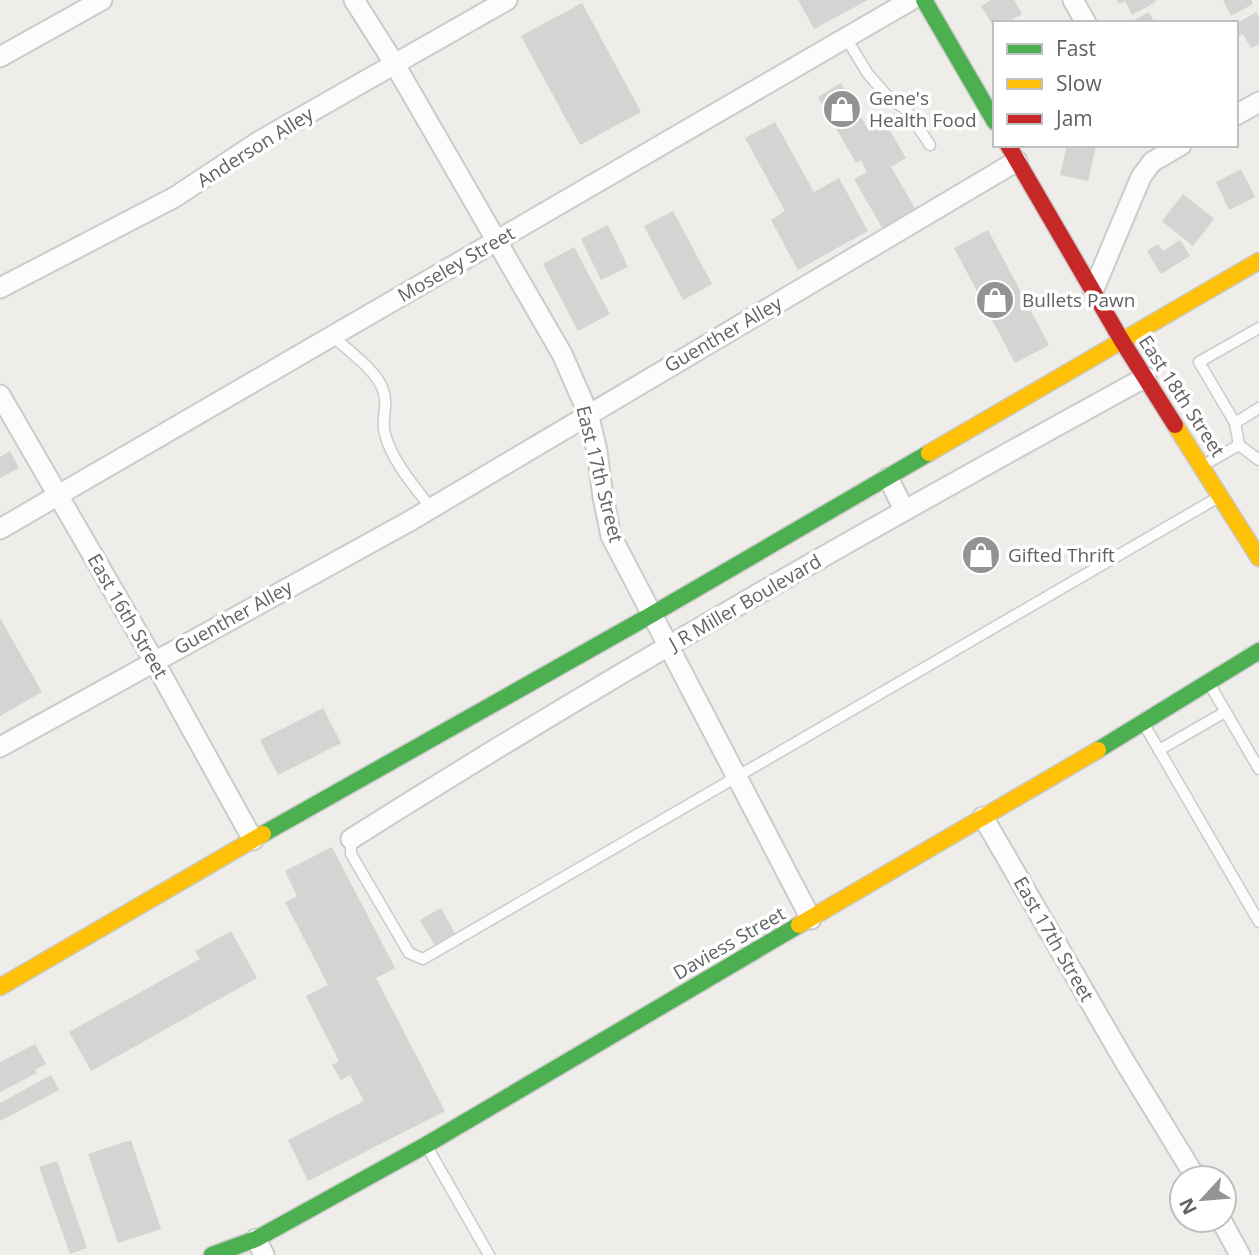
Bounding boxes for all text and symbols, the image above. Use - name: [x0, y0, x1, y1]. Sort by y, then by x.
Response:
- legend: [993, 21, 1238, 147]
- text: Fast: [1056, 34, 1096, 62]
- text: Slow: [1056, 69, 1102, 97]
- place label: Gene's Health Food: [869, 85, 977, 133]
- shop icon: Gene's Health Food: [821, 88, 863, 130]
- street label: Anderson Alley: [192, 101, 319, 193]
- text: Jam: [1054, 104, 1093, 132]
- street label: Moseley Street: [393, 220, 520, 308]
- shop icon: Bullets Pawn: [974, 279, 1016, 321]
- place label: Bullets Pawn: [1022, 287, 1135, 313]
- street label: Guenther Alley: [660, 290, 787, 378]
- street label: East 18th Street: [1133, 330, 1231, 462]
- street label: East 17th Street: [570, 403, 630, 545]
- shop icon: Gifted Thrift: [960, 534, 1002, 576]
- place label: Gifted Thrift: [1008, 542, 1115, 568]
- street label: J R Miller Boulevard: [662, 548, 826, 657]
- street label: East 16th Street: [82, 549, 174, 683]
- street label: Guenther Alley: [169, 574, 297, 660]
- street label: East 17th Street: [1008, 872, 1100, 1006]
- street label: Daviess Street: [668, 900, 790, 986]
- north arrow: [1168, 1164, 1238, 1234]
- text: N: [1173, 1194, 1203, 1219]

